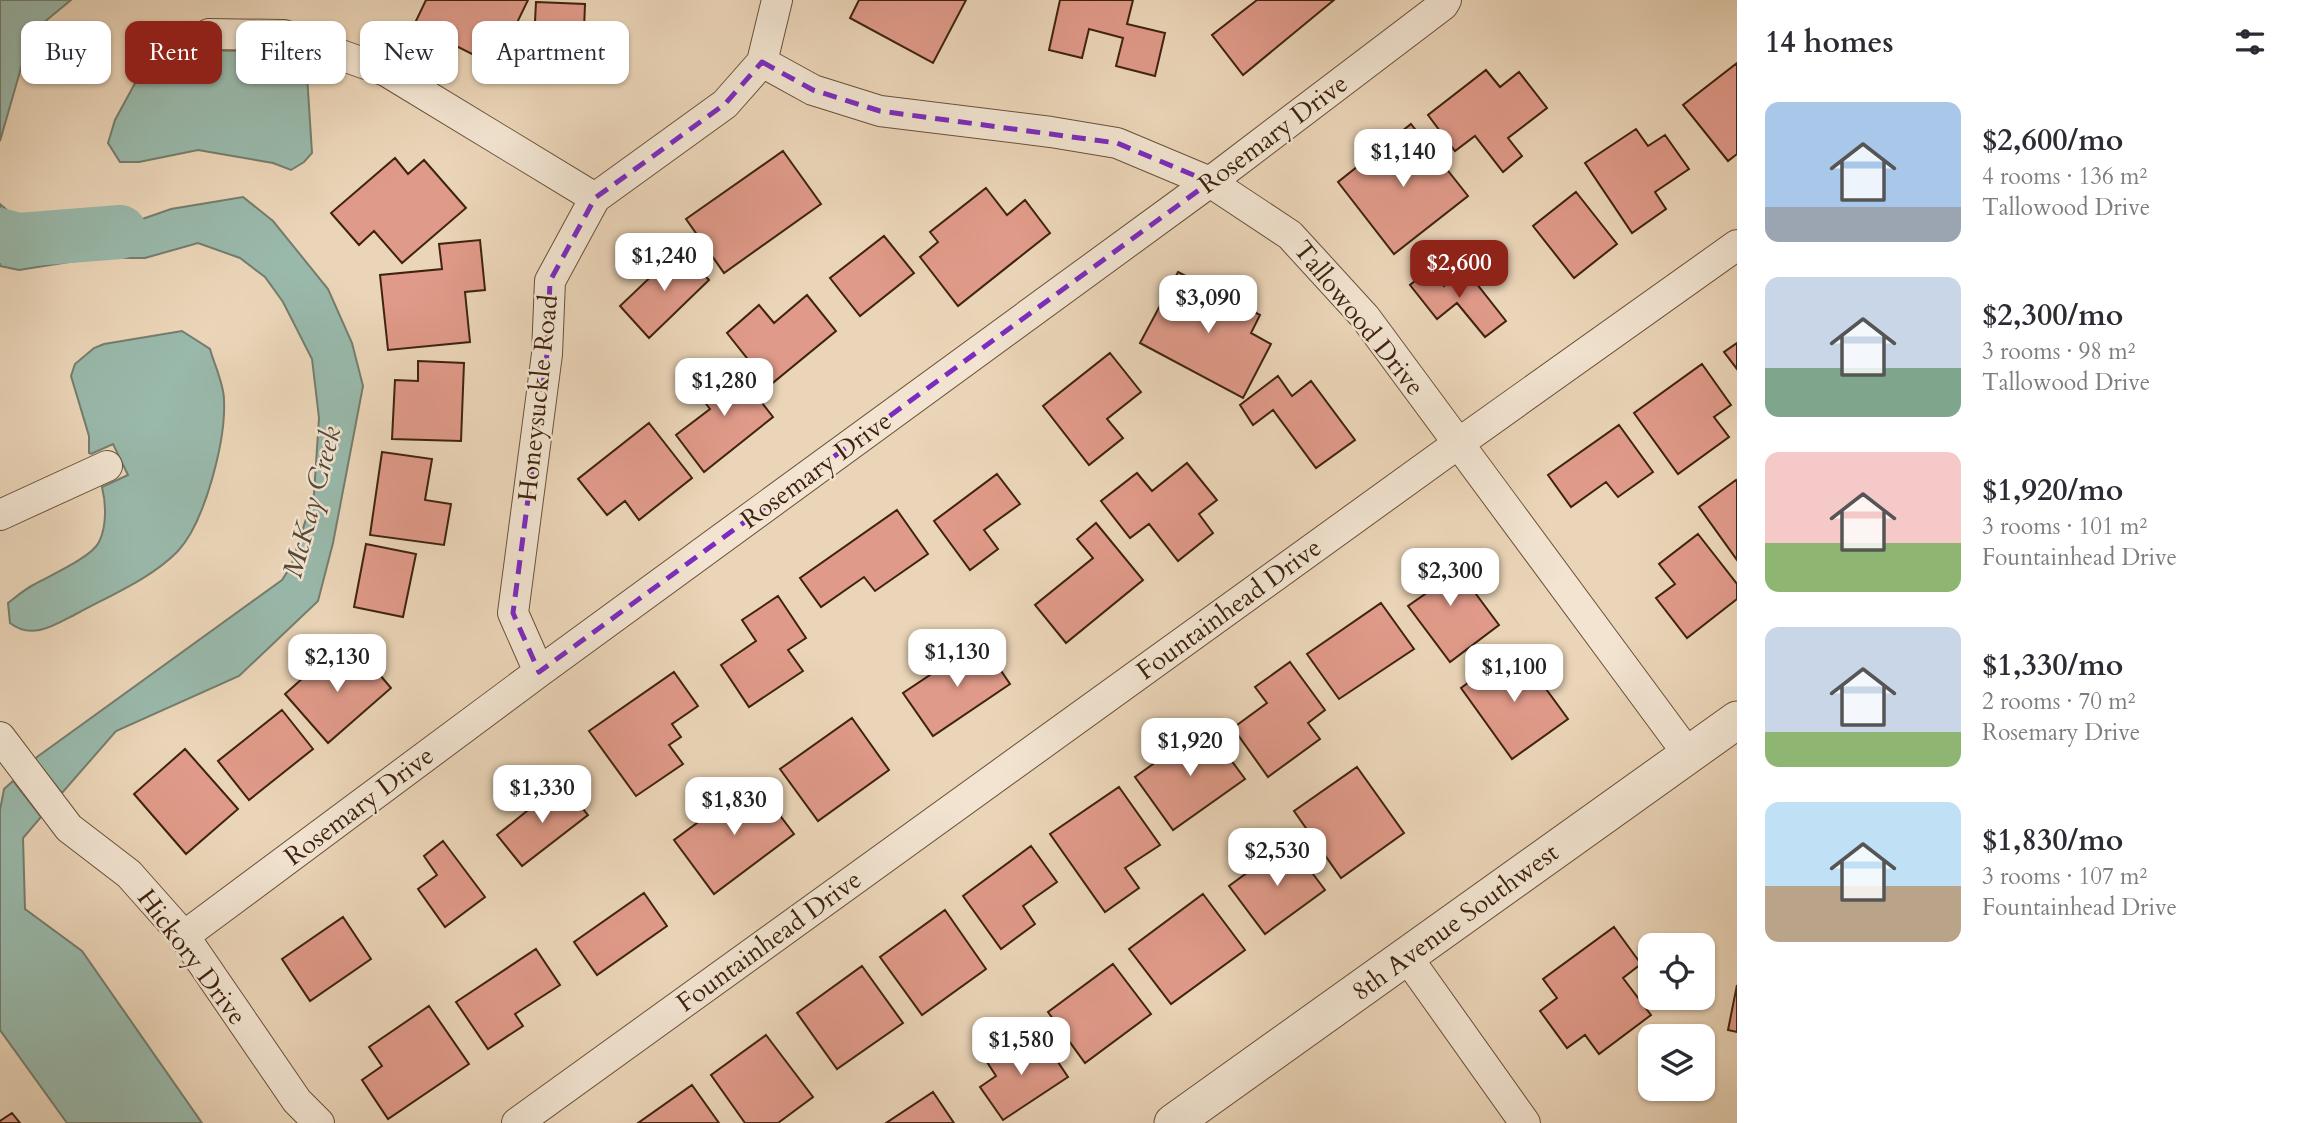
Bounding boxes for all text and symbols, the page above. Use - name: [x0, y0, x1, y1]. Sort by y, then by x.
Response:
- chip: Buy: [21, 21, 111, 84]
- chip: Rent: [125, 21, 222, 84]
- chip: Filters: [236, 21, 346, 84]
- chip: New: [360, 21, 458, 84]
- chip: Apartment: [472, 21, 629, 84]
- text: 14 homes: [1765, 22, 1894, 63]
- icon: filters: [2231, 23, 2269, 61]
- street label: Rosemary Drive: [1191, 66, 1355, 202]
- text: $2,600/mo: [1982, 120, 2123, 161]
- pin: $1,140: [1346, 130, 1460, 189]
- icon: home: [1821, 130, 1905, 214]
- text: $1,140: [1370, 136, 1436, 167]
- text: 4 rooms · 136 m²: [1982, 161, 2147, 192]
- text: Tallowood Drive: [1982, 192, 2150, 223]
- pin: $1,240: [607, 233, 721, 293]
- street label: Tallowood Drive: [1286, 233, 1432, 403]
- text: $1,240: [631, 240, 697, 271]
- pin: $2,600: [1402, 240, 1516, 300]
- text: $2,600: [1426, 247, 1492, 278]
- pin: $3,090: [1151, 276, 1265, 335]
- text: $3,090: [1175, 282, 1241, 313]
- street label: Honeysuckle Road: [510, 293, 566, 503]
- text: $2,300/mo: [1982, 295, 2123, 336]
- icon: home: [1821, 305, 1905, 389]
- text: 3 rooms · 98 m²: [1982, 336, 2135, 367]
- pin: $1,280: [667, 358, 781, 418]
- text: $1,280: [691, 365, 757, 396]
- text: Tallowood Drive: [1982, 367, 2150, 398]
- street label: Rosemary Drive: [733, 403, 899, 537]
- water label: McKay Creek: [274, 422, 350, 582]
- text: $1,920/mo: [1982, 470, 2123, 511]
- icon: home: [1821, 480, 1905, 564]
- text: 3 rooms · 101 m²: [1982, 511, 2147, 542]
- street label: Fountainhead Drive: [1130, 530, 1328, 688]
- text: Fountainhead Drive: [1982, 542, 2177, 573]
- pin: $2,300: [1393, 548, 1507, 608]
- text: $2,300: [1417, 555, 1483, 586]
- pin: $1,130: [900, 630, 1014, 689]
- pin: $2,130: [280, 634, 394, 694]
- text: $1,130: [924, 636, 990, 667]
- text: $2,130: [304, 641, 370, 672]
- pin: $1,100: [1457, 644, 1571, 704]
- text: $1,330/mo: [1982, 645, 2123, 686]
- text: $1,100: [1481, 651, 1547, 682]
- icon: home: [1821, 655, 1905, 739]
- text: 2 rooms · 70 m²: [1982, 686, 2135, 717]
- text: Rosemary Drive: [1982, 717, 2140, 748]
- pin: $1,920: [1133, 718, 1247, 778]
- text: $1,920: [1157, 725, 1223, 756]
- street label: Rosemary Drive: [277, 738, 441, 874]
- pin: $1,330: [485, 766, 599, 825]
- text: $1,330: [509, 772, 575, 803]
- pin: $1,830: [677, 778, 791, 837]
- text: $1,830: [701, 784, 767, 815]
- text: $1,830/mo: [1982, 820, 2123, 861]
- pin: $2,530: [1220, 828, 1334, 888]
- icon: home: [1821, 830, 1905, 914]
- text: $2,530: [1244, 835, 1310, 866]
- street label: 8th Avenue Southwest: [1345, 835, 1565, 1009]
- text: 3 rooms · 107 m²: [1982, 861, 2147, 892]
- street label: Fountainhead Drive: [670, 862, 868, 1020]
- street label: Hickory Drive: [129, 882, 255, 1032]
- text: Fountainhead Drive: [1982, 892, 2177, 923]
- map controls: [1638, 933, 1715, 1101]
- button: locate: [1638, 933, 1715, 1010]
- pin: $1,580: [964, 1018, 1078, 1077]
- text: $1,580: [988, 1024, 1054, 1055]
- button: layers: [1638, 1024, 1715, 1101]

